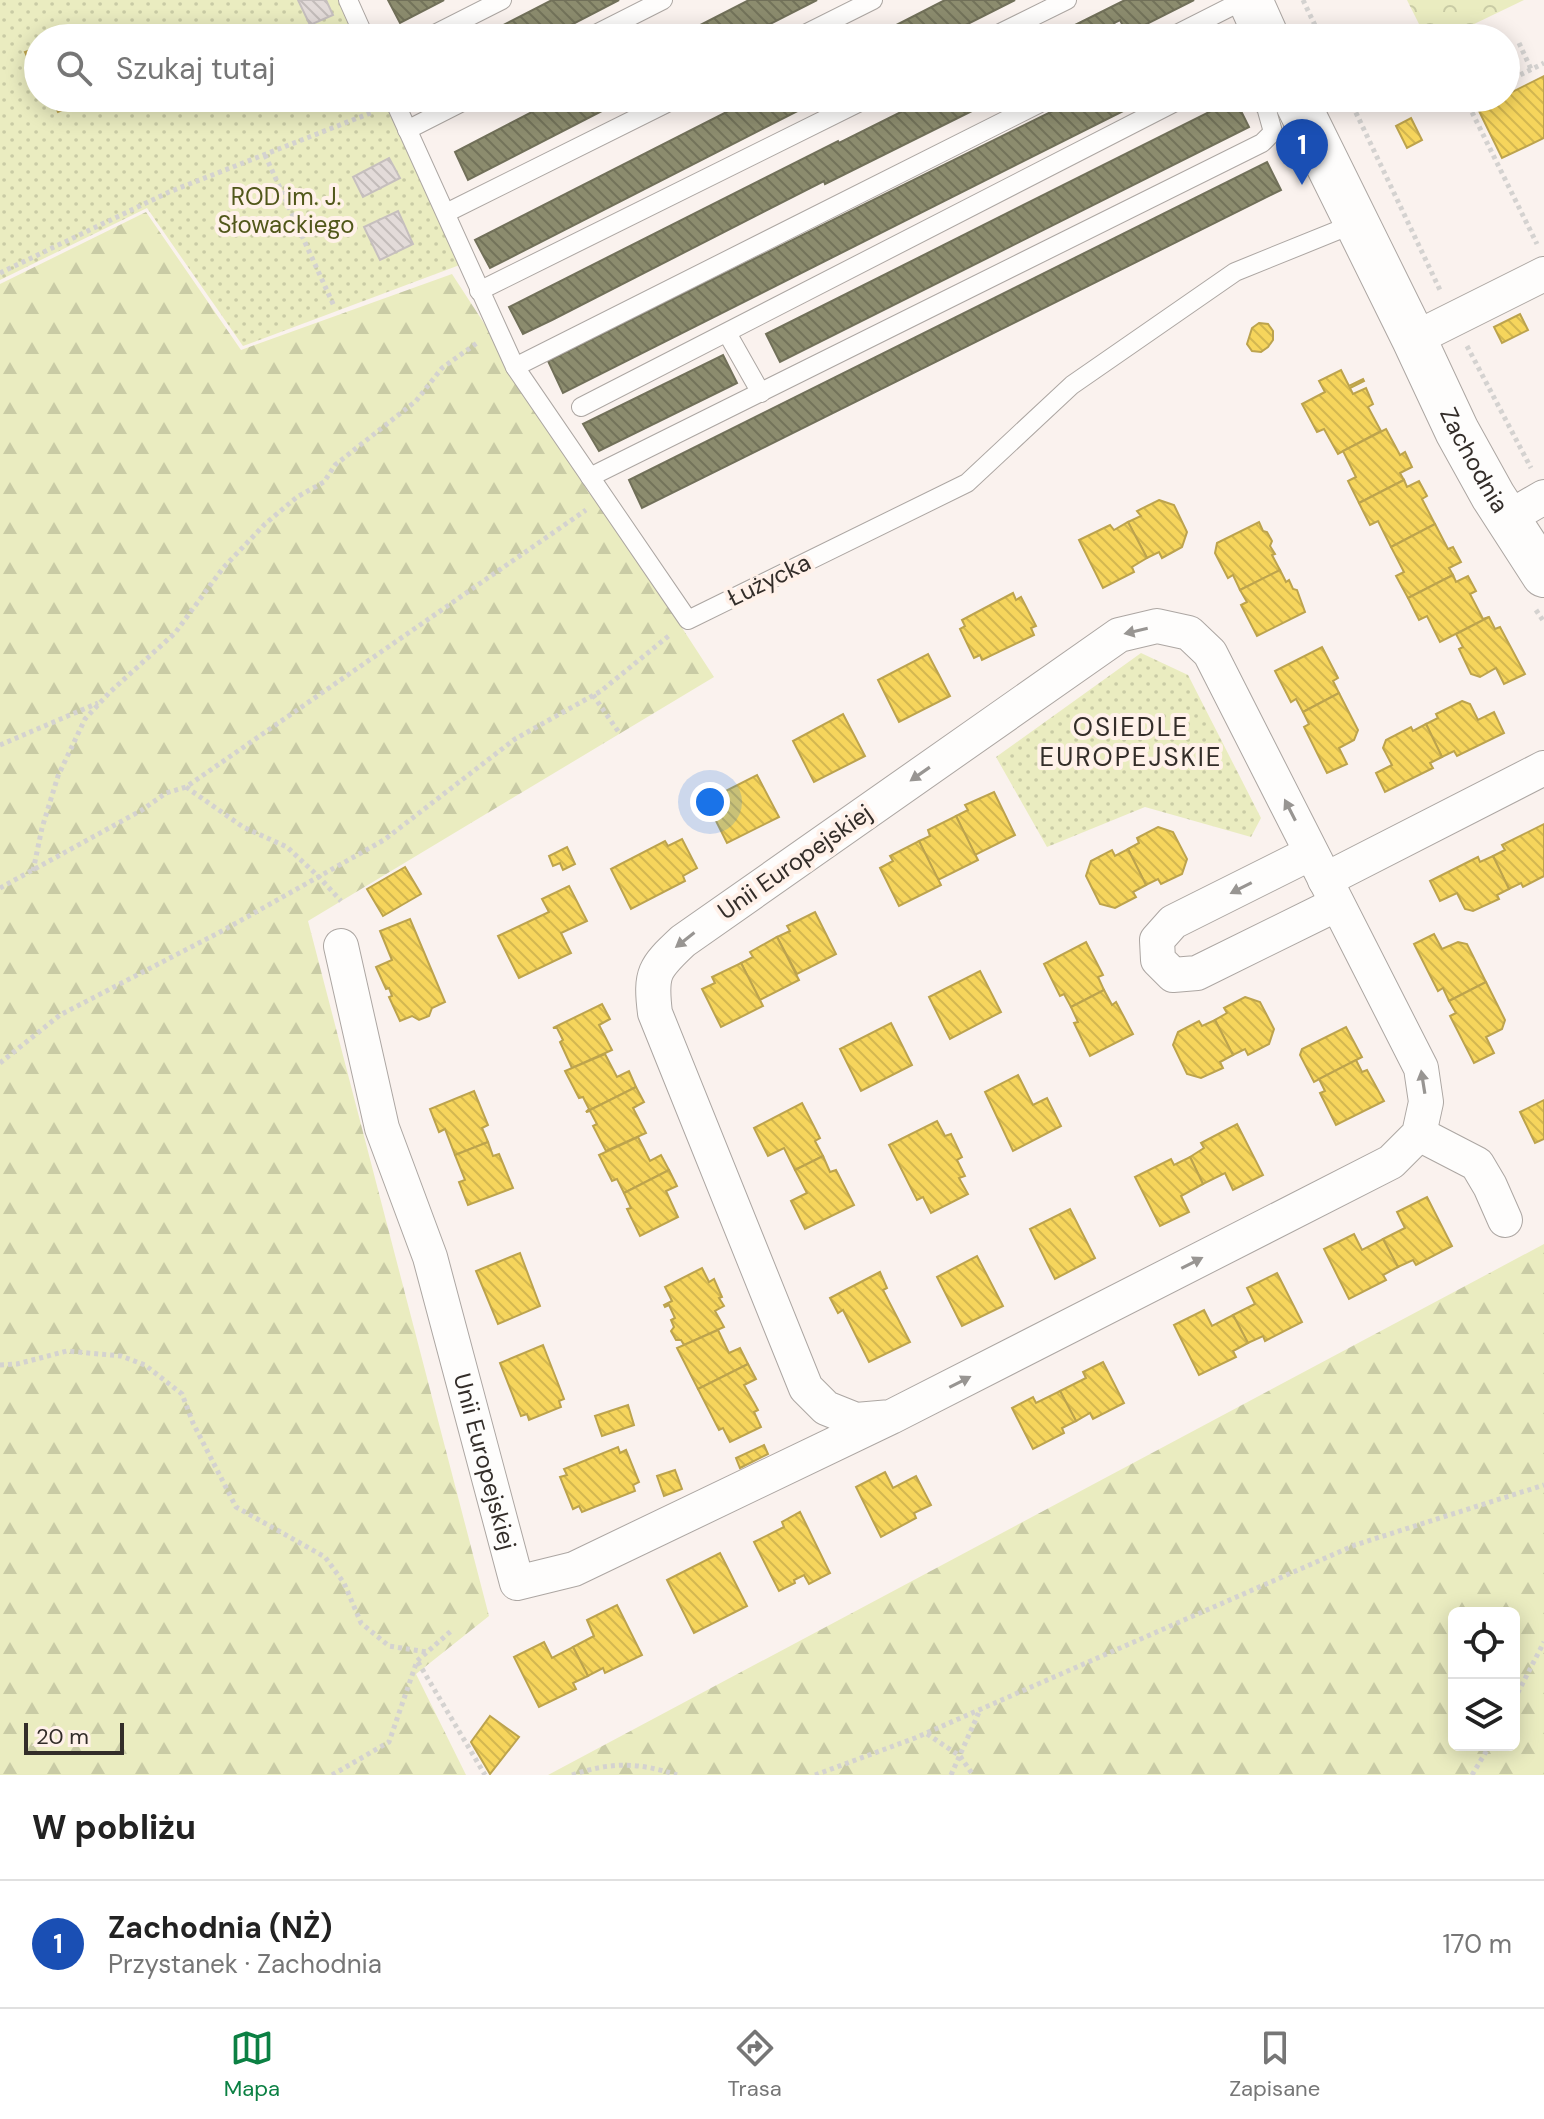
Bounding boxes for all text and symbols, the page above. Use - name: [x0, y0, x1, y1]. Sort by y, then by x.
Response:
- search box: [24, 24, 1520, 112]
- icon: search: [52, 46, 96, 90]
- text: Szukaj tutaj: [116, 49, 275, 88]
- pin: 1: [1276, 119, 1328, 185]
- park label: ROD im. J. Słowackiego: [218, 181, 354, 240]
- street label: Zachodnia: [1433, 402, 1516, 519]
- street label: Łużycka: [722, 546, 816, 613]
- one-way arrow: [1123, 625, 1148, 638]
- district label: OSIEDLE EUROPEJSKIE: [1039, 710, 1223, 774]
- one-way arrow: [910, 766, 931, 781]
- your location: [690, 782, 730, 822]
- street label: Unii Europejskiej: [712, 797, 878, 926]
- one-way arrow: [1283, 799, 1296, 822]
- one-way arrow: [1230, 881, 1253, 895]
- one-way arrow: [675, 932, 695, 948]
- one-way arrow: [1416, 1069, 1429, 1094]
- one-way arrow: [1180, 1257, 1203, 1270]
- street label: Unii Europejskiej: [447, 1370, 523, 1553]
- one-way arrow: [949, 1375, 972, 1388]
- map controls: [1448, 1607, 1520, 1751]
- button: locate: [1448, 1607, 1520, 1679]
- button: layers: [1448, 1679, 1520, 1751]
- scale bar: [24, 1719, 124, 1755]
- text: 20 m: [36, 1722, 89, 1751]
- text: W pobliżu: [32, 1805, 196, 1850]
- text: Zachodnia (NŻ): [108, 1908, 332, 1947]
- text: 1: [53, 1927, 63, 1961]
- text: 170 m: [1443, 1927, 1512, 1961]
- text: Przystanek · Zachodnia: [108, 1947, 382, 1981]
- tab: Mapa: [224, 2026, 280, 2103]
- tab: Trasa: [727, 2026, 782, 2103]
- tab: Zapisane: [1229, 2026, 1320, 2103]

